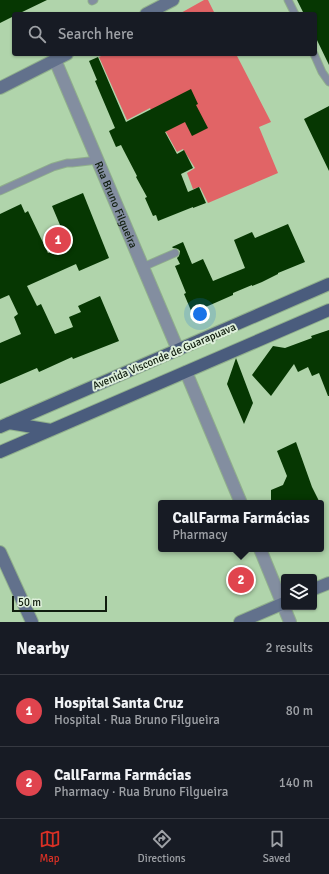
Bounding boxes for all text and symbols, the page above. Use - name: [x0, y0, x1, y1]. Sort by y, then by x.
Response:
- search box: [12, 12, 317, 56]
- icon: search: [26, 23, 48, 45]
- text: Search here: [58, 25, 134, 43]
- street label: Rua Bruno Filgueira: [92, 159, 140, 250]
- pin: 1: [45, 225, 71, 255]
- your location: [190, 304, 210, 324]
- street label: Avenida Visconde de Guarapuava: [91, 320, 238, 393]
- popup: [158, 500, 324, 552]
- text: CallFarma Farmácias: [172, 509, 310, 527]
- text: Pharmacy: [172, 527, 227, 543]
- pin: 2: [228, 565, 254, 595]
- map controls: [281, 574, 317, 610]
- button: layers: [281, 574, 317, 610]
- scale bar: [12, 594, 107, 613]
- text: 50 m: [18, 596, 41, 609]
- text: Nearby: [16, 638, 69, 659]
- text: 2 results: [265, 640, 313, 656]
- text: Hospital Santa Cruz: [54, 694, 184, 712]
- text: 1: [25, 703, 33, 719]
- text: 80 m: [286, 703, 313, 719]
- text: Hospital · Rua Bruno Filgueira: [54, 712, 220, 728]
- text: CallFarma Farmácias: [54, 766, 191, 784]
- text: 2: [25, 775, 33, 791]
- text: 140 m: [279, 775, 313, 791]
- text: Pharmacy · Rua Bruno Filgueira: [54, 784, 228, 800]
- tab: Map: [39, 828, 61, 865]
- tab: Directions: [138, 828, 186, 865]
- tab: Saved: [263, 828, 290, 865]

